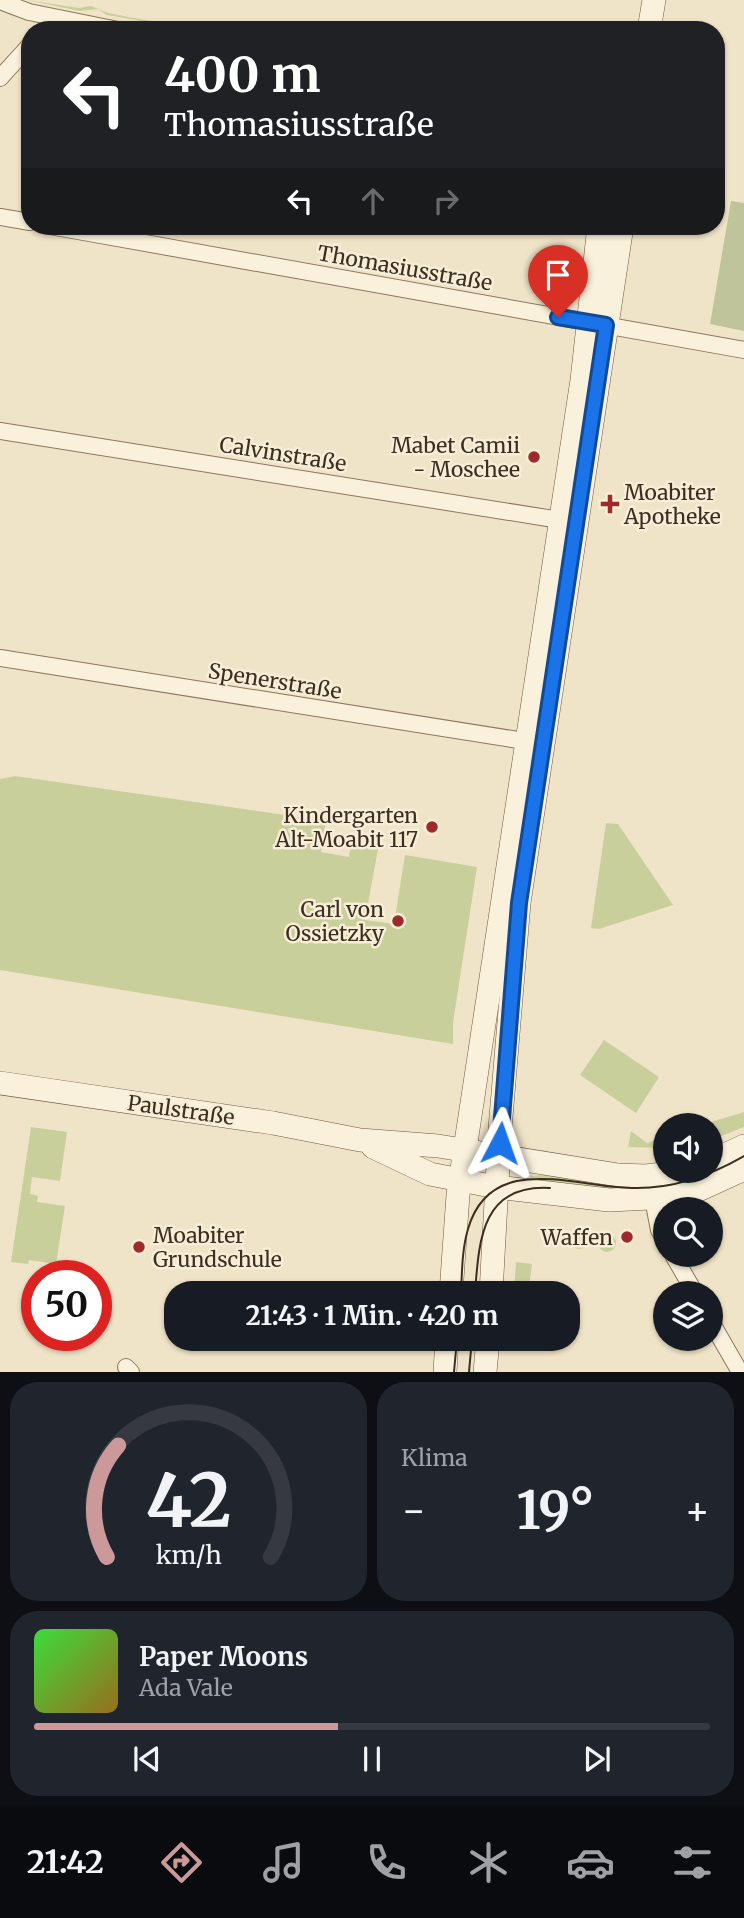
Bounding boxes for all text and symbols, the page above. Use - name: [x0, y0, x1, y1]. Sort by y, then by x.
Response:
- text: 400 m: [164, 44, 321, 105]
- icon: left: [49, 49, 140, 140]
- text: Thomasiusstraße: [164, 105, 434, 145]
- icon: left: [281, 182, 319, 220]
- icon: ahead: [354, 182, 392, 220]
- icon: right: [427, 182, 465, 220]
- street label: Thomasiusstraße: [316, 239, 495, 297]
- pin: [528, 245, 588, 317]
- icon: arrive: [539, 256, 577, 294]
- street label: Calvinstraße: [218, 431, 348, 477]
- place label: Mabet Camii - Moschee: [391, 432, 520, 483]
- marker: Mabet Camii - Moschee: [526, 449, 542, 465]
- place label: Moabiter Apotheke: [623, 479, 721, 530]
- marker: Moabiter Apotheke: [602, 496, 618, 512]
- street label: Spenerstraße: [206, 657, 344, 705]
- place label: Kindergarten Alt-Moabit 117: [274, 802, 418, 853]
- marker: Kindergarten Alt-Moabit 117: [424, 819, 440, 835]
- place label: Carl von Ossietzky: [286, 896, 385, 947]
- marker: Carl von Ossietzky: [390, 913, 406, 929]
- street label: Paulstraße: [126, 1089, 236, 1131]
- position arrow: [463, 1106, 537, 1180]
- map controls: [653, 1113, 723, 1351]
- button: sound: [653, 1113, 723, 1183]
- button: search: [653, 1197, 723, 1267]
- place label: Moabiter Grundschule: [153, 1222, 282, 1273]
- place label: Waffen: [540, 1224, 613, 1251]
- marker: Waffen: [619, 1229, 635, 1245]
- marker: Moabiter Grundschule: [131, 1239, 147, 1255]
- speed limit sign: 50: [21, 1260, 112, 1351]
- button: layers: [653, 1281, 723, 1351]
- text: 21:43 · 1 Min. · 420 m: [246, 1299, 498, 1332]
- text: Klima: [401, 1443, 468, 1472]
- text: 42: [145, 1456, 232, 1548]
- text: 19°: [517, 1478, 595, 1543]
- text: −: [401, 1487, 426, 1534]
- text: +: [685, 1487, 710, 1534]
- text: km/h: [155, 1539, 222, 1571]
- text: Paper Moons: [139, 1640, 308, 1673]
- text: Ada Vale: [139, 1673, 233, 1702]
- icon: previous: [128, 1740, 166, 1778]
- icon: pause: [353, 1740, 391, 1778]
- icon: next: [578, 1740, 616, 1778]
- icon: directions: [157, 1838, 206, 1887]
- icon: music: [259, 1838, 308, 1887]
- icon: phone: [362, 1838, 411, 1887]
- icon: climate: [464, 1838, 513, 1887]
- icon: car: [566, 1838, 615, 1887]
- icon: filters: [668, 1838, 717, 1887]
- text: 21:42: [27, 1842, 104, 1882]

